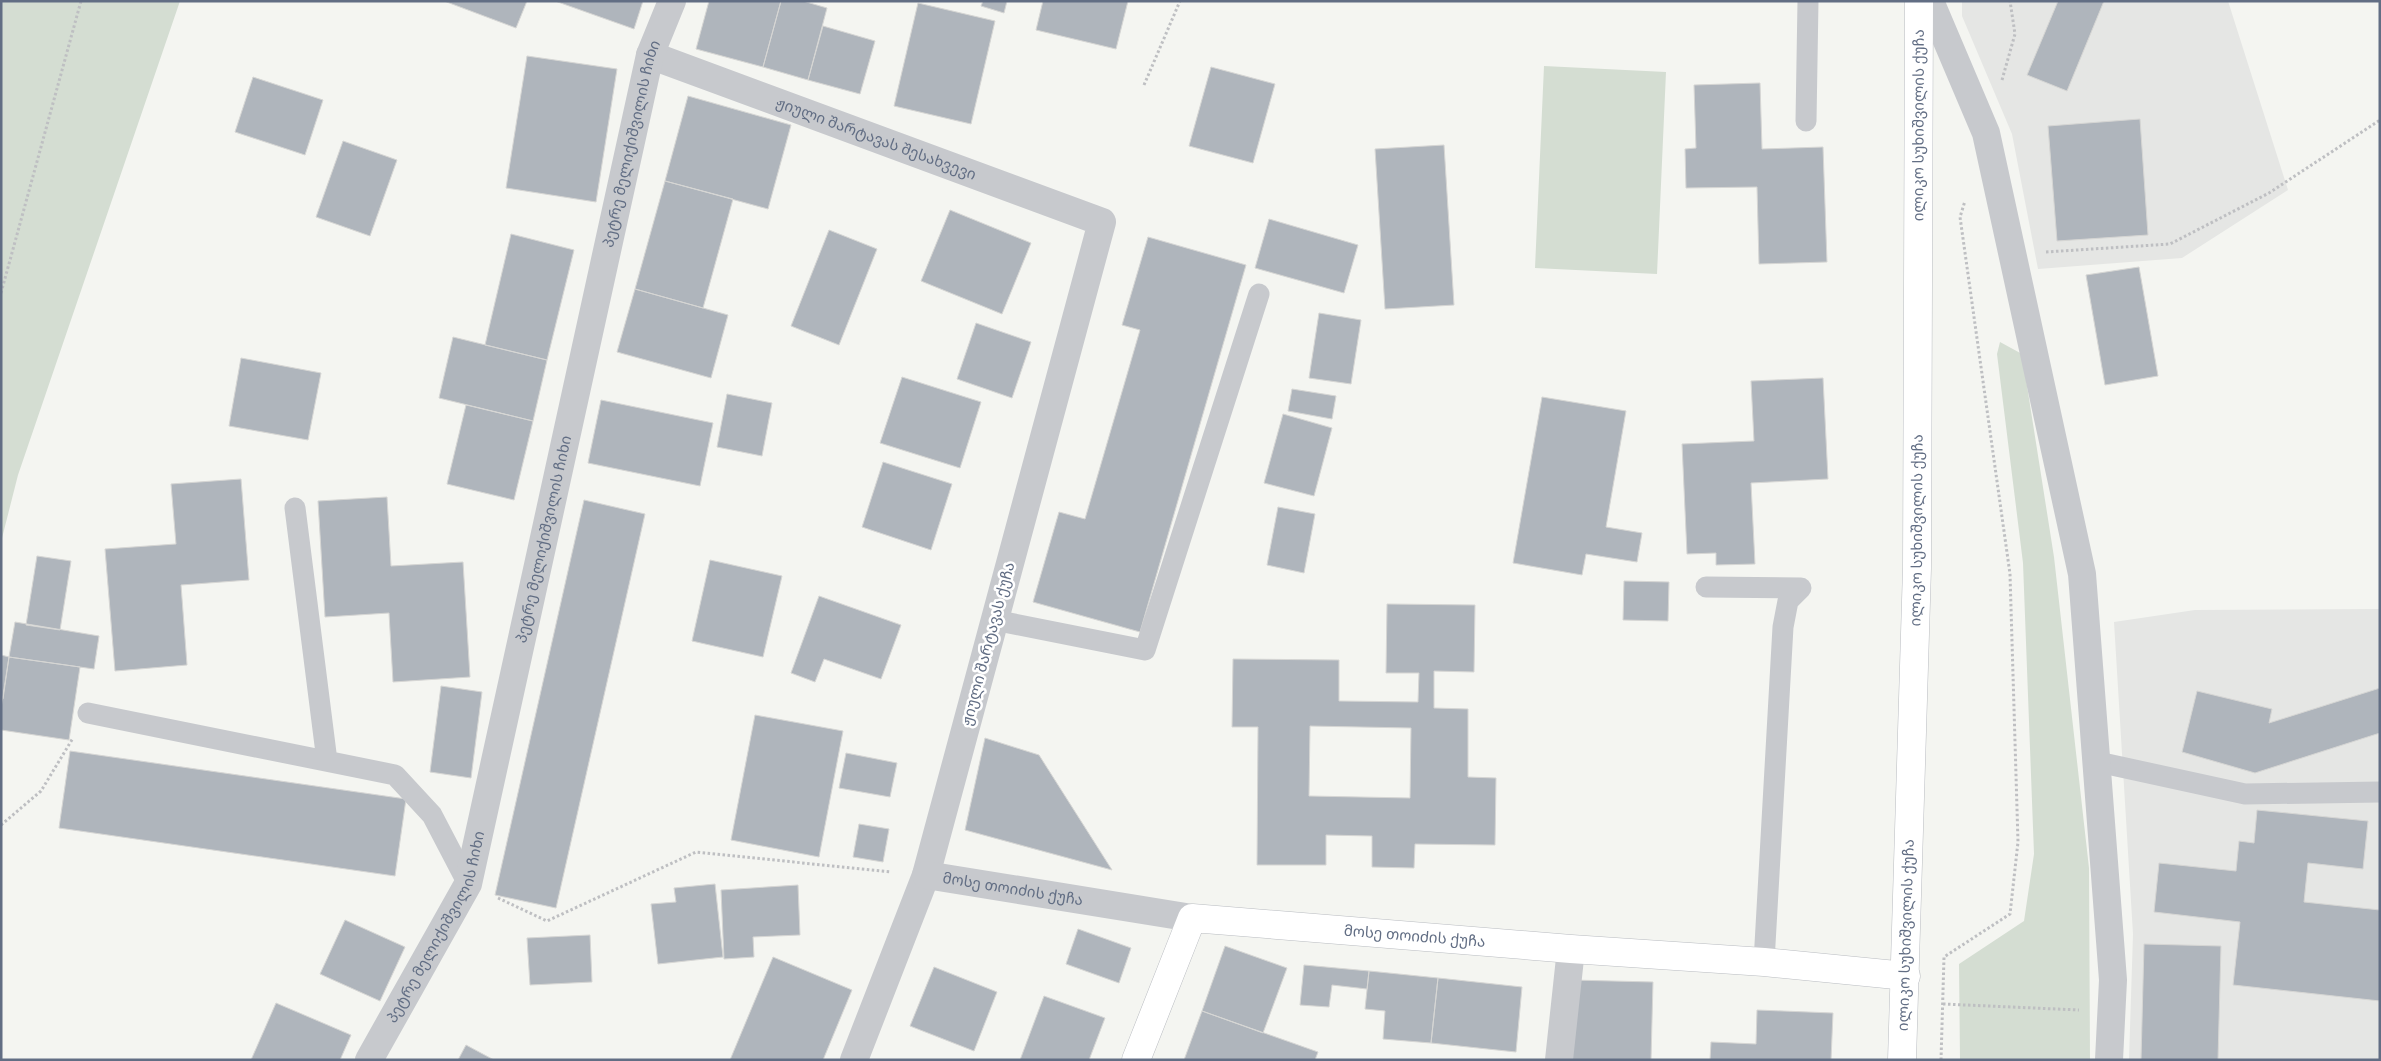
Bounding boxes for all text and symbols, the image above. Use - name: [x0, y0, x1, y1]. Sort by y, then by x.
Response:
- street label: ილიკო სუხიშვილის ქუჩა: [1909, 29, 1928, 221]
- street label: პეტრე მელიქიშვილის ჩიხი: [599, 37, 664, 249]
- street label: ჟიული შარტავას შესახვევი: [773, 93, 979, 184]
- street label: პეტრე მელიქიშვილის ჩიხი: [512, 434, 575, 645]
- street label: ილიკო სუხიშვილის ქუჩა: [1906, 434, 1926, 626]
- street label: ჟიული შარტავას ქუჩა: [957, 560, 1019, 728]
- street label: პეტრე მელიქიშვილის ჩიხი: [383, 829, 488, 1026]
- street label: ილიკო სუხიშვილის ქუჩა: [1894, 839, 1918, 1031]
- street label: მოსე თოიძის ქუჩა: [941, 869, 1084, 909]
- street label: მოსე თოიძის ქუჩა: [1343, 921, 1486, 951]

